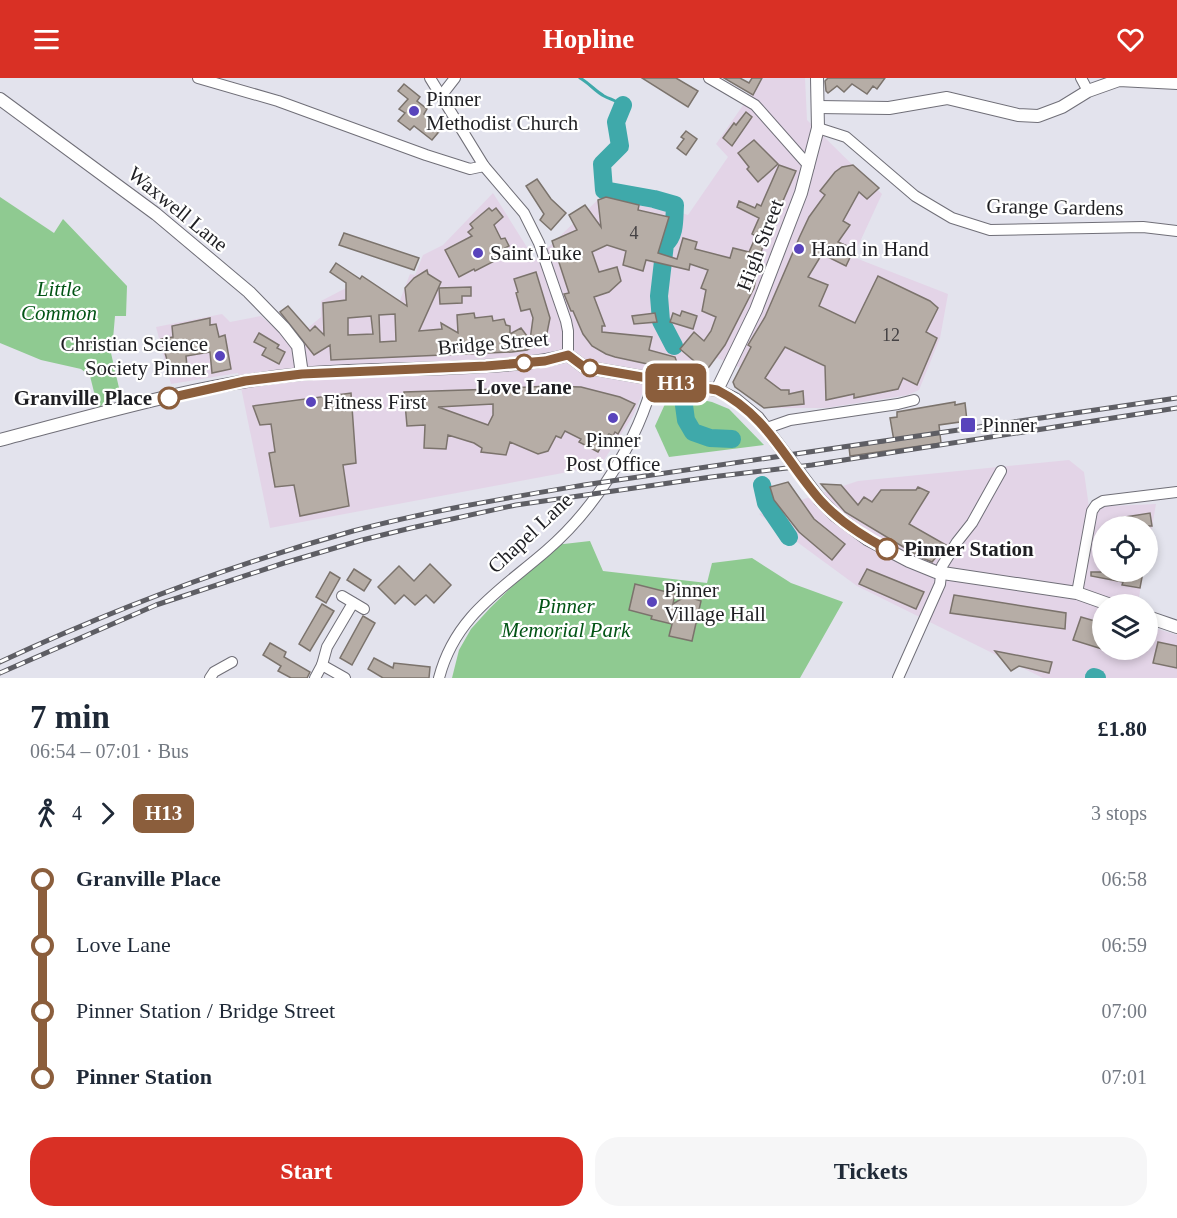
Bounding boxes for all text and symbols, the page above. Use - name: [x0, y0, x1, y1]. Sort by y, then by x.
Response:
- icon: menu: [30, 23, 63, 56]
- icon: heart: [1114, 23, 1147, 56]
- text: Hopline: [543, 24, 634, 54]
- place label: Pinner Methodist Church: [426, 87, 579, 135]
- marker: Pinner Methodist Church: [407, 104, 421, 118]
- street label: Waxwell Lane: [123, 161, 233, 257]
- street label: Grange Gardens: [986, 194, 1124, 220]
- street label: High Street: [732, 196, 789, 294]
- house number: 4: [630, 223, 639, 243]
- place label: Hand in Hand: [811, 237, 929, 261]
- place label: Saint Luke: [490, 241, 582, 265]
- marker: Hand in Hand: [792, 242, 806, 256]
- marker: Saint Luke: [471, 246, 485, 260]
- park label: Little Common: [21, 277, 97, 325]
- house number: 12: [882, 325, 900, 345]
- street label: Bridge Street: [436, 326, 550, 360]
- place label: Christian Science Society Pinner: [60, 332, 208, 380]
- marker: Christian Science Society Pinner: [213, 349, 227, 363]
- marker: Love Lane: [515, 354, 533, 372]
- unlabelled marker: [581, 359, 599, 377]
- line badge: H13: [642, 364, 710, 402]
- text: H13: [657, 371, 695, 395]
- place label: Love Lane: [476, 375, 572, 399]
- place label: Granville Place: [14, 386, 152, 410]
- marker: Granville Place: [158, 387, 180, 409]
- place label: Fitness First: [323, 390, 426, 414]
- marker: Fitness First: [304, 395, 318, 409]
- marker: Pinner Post Office: [606, 411, 620, 425]
- place label: Pinner: [982, 413, 1037, 437]
- marker: Pinner: [959, 416, 977, 434]
- place label: Pinner Post Office: [566, 428, 660, 476]
- street label: Chapel Lane: [483, 488, 577, 578]
- map controls: [1092, 516, 1158, 660]
- button: locate: [1092, 516, 1158, 582]
- place label: Pinner Station: [904, 537, 1034, 561]
- marker: Pinner Station: [876, 538, 898, 560]
- place label: Pinner Village Hall: [664, 578, 766, 626]
- park label: Pinner Memorial Park: [501, 594, 631, 642]
- button: layers: [1092, 594, 1158, 660]
- marker: Pinner Village Hall: [645, 595, 659, 609]
- text: 7 min: [30, 699, 110, 735]
- text: £1.80: [1098, 716, 1147, 741]
- text: 06:54 – 07:01 · Bus: [30, 740, 189, 762]
- icon: walk: [30, 797, 63, 830]
- icon: forward: [91, 797, 124, 830]
- text: H13: [145, 801, 182, 825]
- text: 4: [72, 802, 82, 824]
- text: 3 stops: [1091, 802, 1147, 824]
- text: Granville Place: [76, 866, 221, 891]
- text: 06:58: [1101, 868, 1147, 890]
- text: Love Lane: [76, 932, 171, 957]
- text: 06:59: [1101, 934, 1147, 956]
- text: Pinner Station / Bridge Street: [76, 998, 335, 1023]
- text: 07:00: [1101, 1000, 1147, 1022]
- text: Pinner Station: [76, 1064, 212, 1089]
- text: 07:01: [1101, 1066, 1147, 1088]
- button: Start: [30, 1137, 583, 1206]
- button: Tickets: [595, 1137, 1147, 1206]

